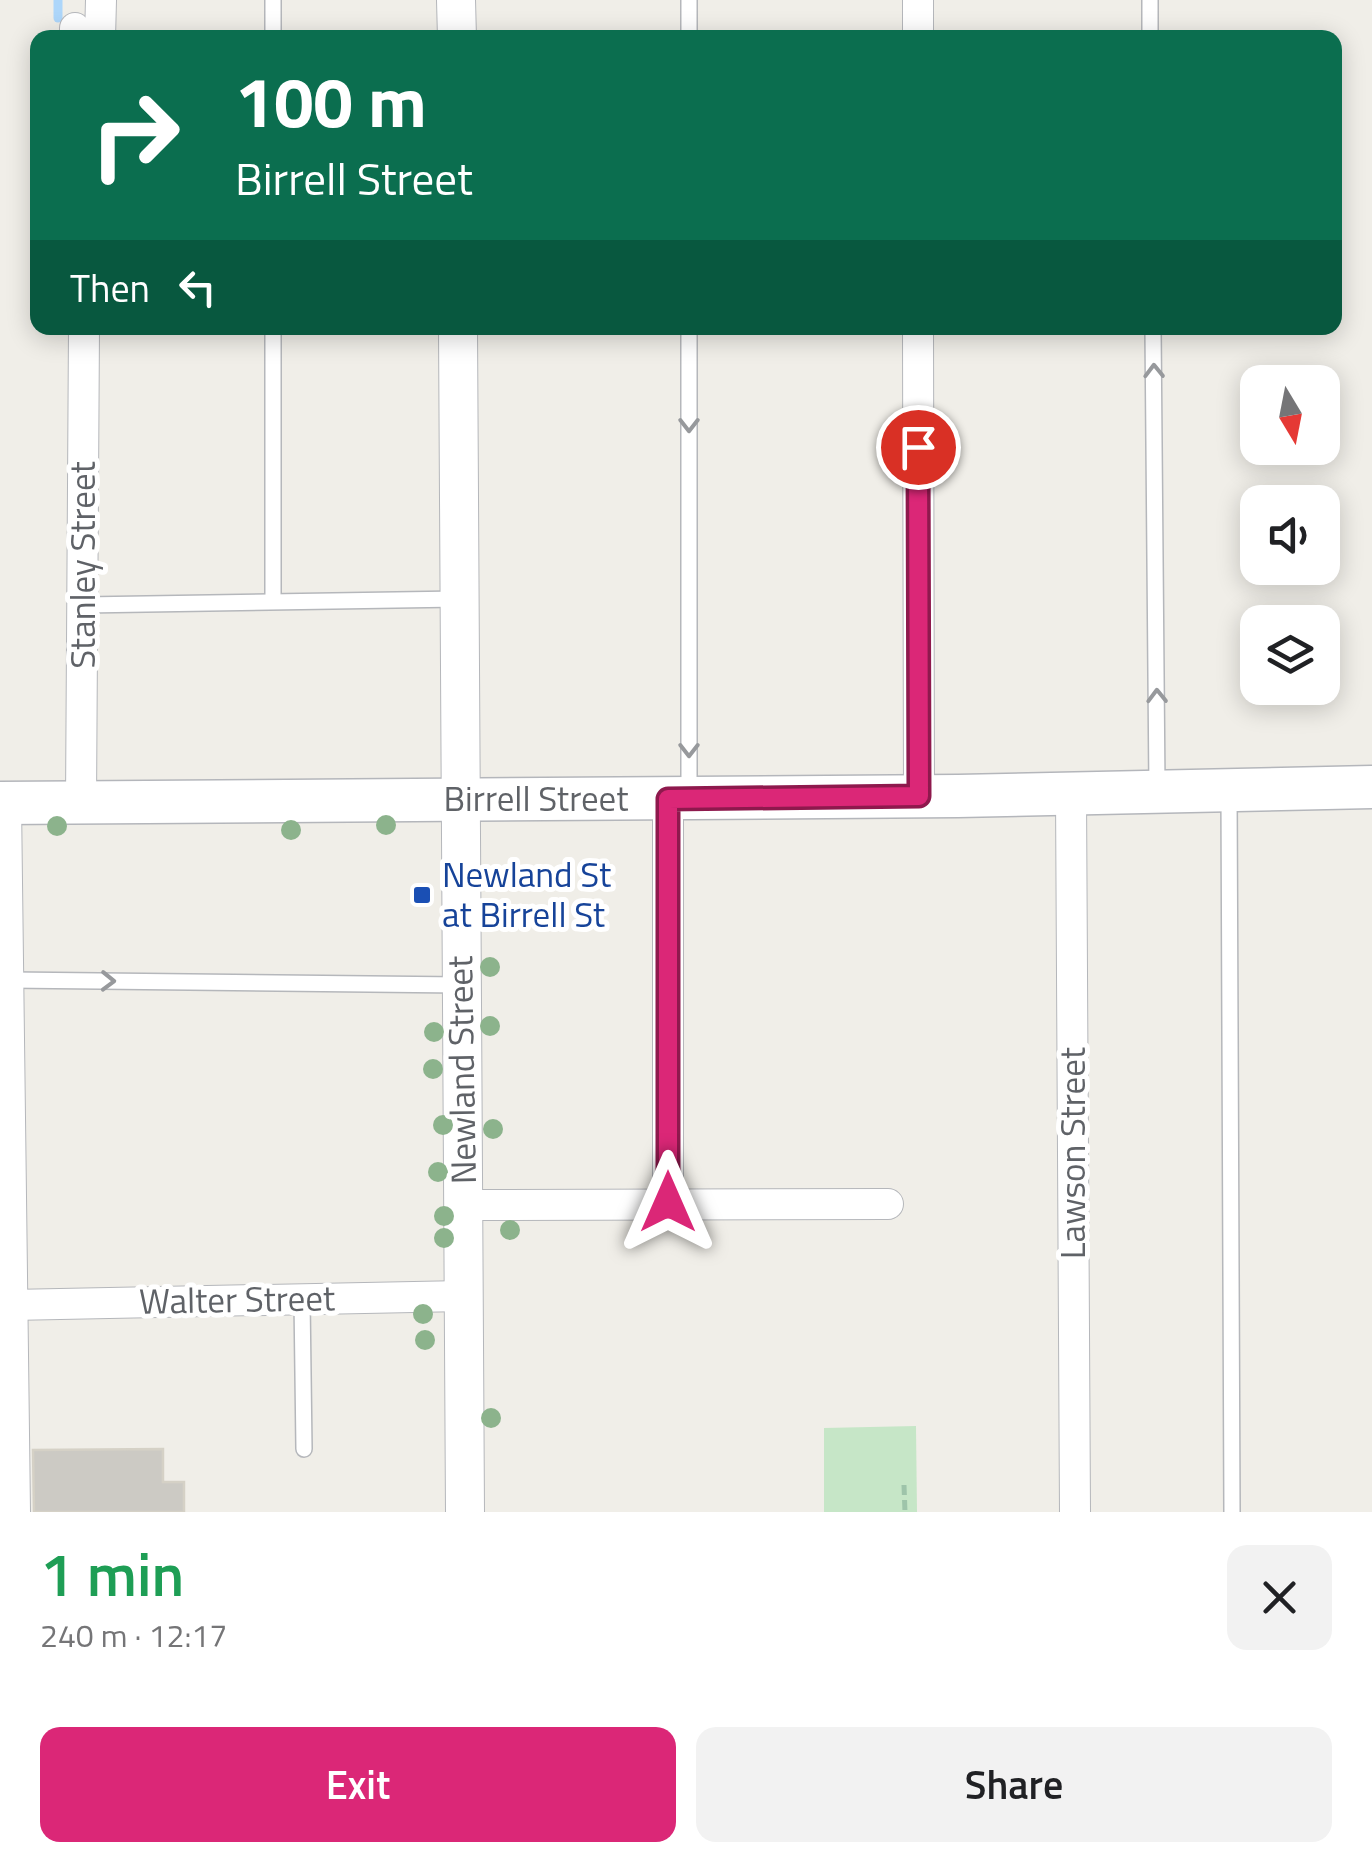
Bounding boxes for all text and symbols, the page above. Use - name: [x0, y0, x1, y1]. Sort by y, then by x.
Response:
- text: 100 m: [235, 48, 427, 154]
- icon: right: [70, 70, 200, 200]
- text: Birrell Street: [235, 144, 473, 212]
- text: Then: [70, 259, 150, 317]
- icon: left: [170, 260, 225, 315]
- one-way arrow: [1143, 362, 1164, 378]
- north arrow: [1240, 365, 1340, 465]
- map controls: [1240, 365, 1340, 705]
- pin: [876, 405, 961, 490]
- one-way arrow: [678, 418, 700, 433]
- icon: arrive: [891, 420, 946, 475]
- street label: Stanley Street: [55, 461, 109, 669]
- button: sound: [1240, 485, 1340, 585]
- button: layers: [1240, 605, 1340, 705]
- one-way arrow: [1146, 687, 1168, 702]
- one-way arrow: [678, 742, 700, 758]
- street label: Birrell Street: [444, 771, 628, 825]
- place label: Newland St at Birrell St: [442, 847, 611, 941]
- marker: Newland St at Birrell St: [411, 884, 433, 906]
- street label: Newland Street: [432, 955, 490, 1185]
- one-way arrow: [100, 970, 116, 992]
- street label: Lawson Street: [1045, 1047, 1099, 1259]
- position arrow: [616, 1150, 720, 1254]
- street label: Walter Street: [138, 1270, 335, 1328]
- text: 1 min: [40, 1528, 184, 1619]
- button: close: [1227, 1545, 1332, 1650]
- text: 240 m · 12:17: [40, 1611, 227, 1659]
- button: Exit: [40, 1727, 676, 1842]
- button: Share: [696, 1727, 1332, 1842]

